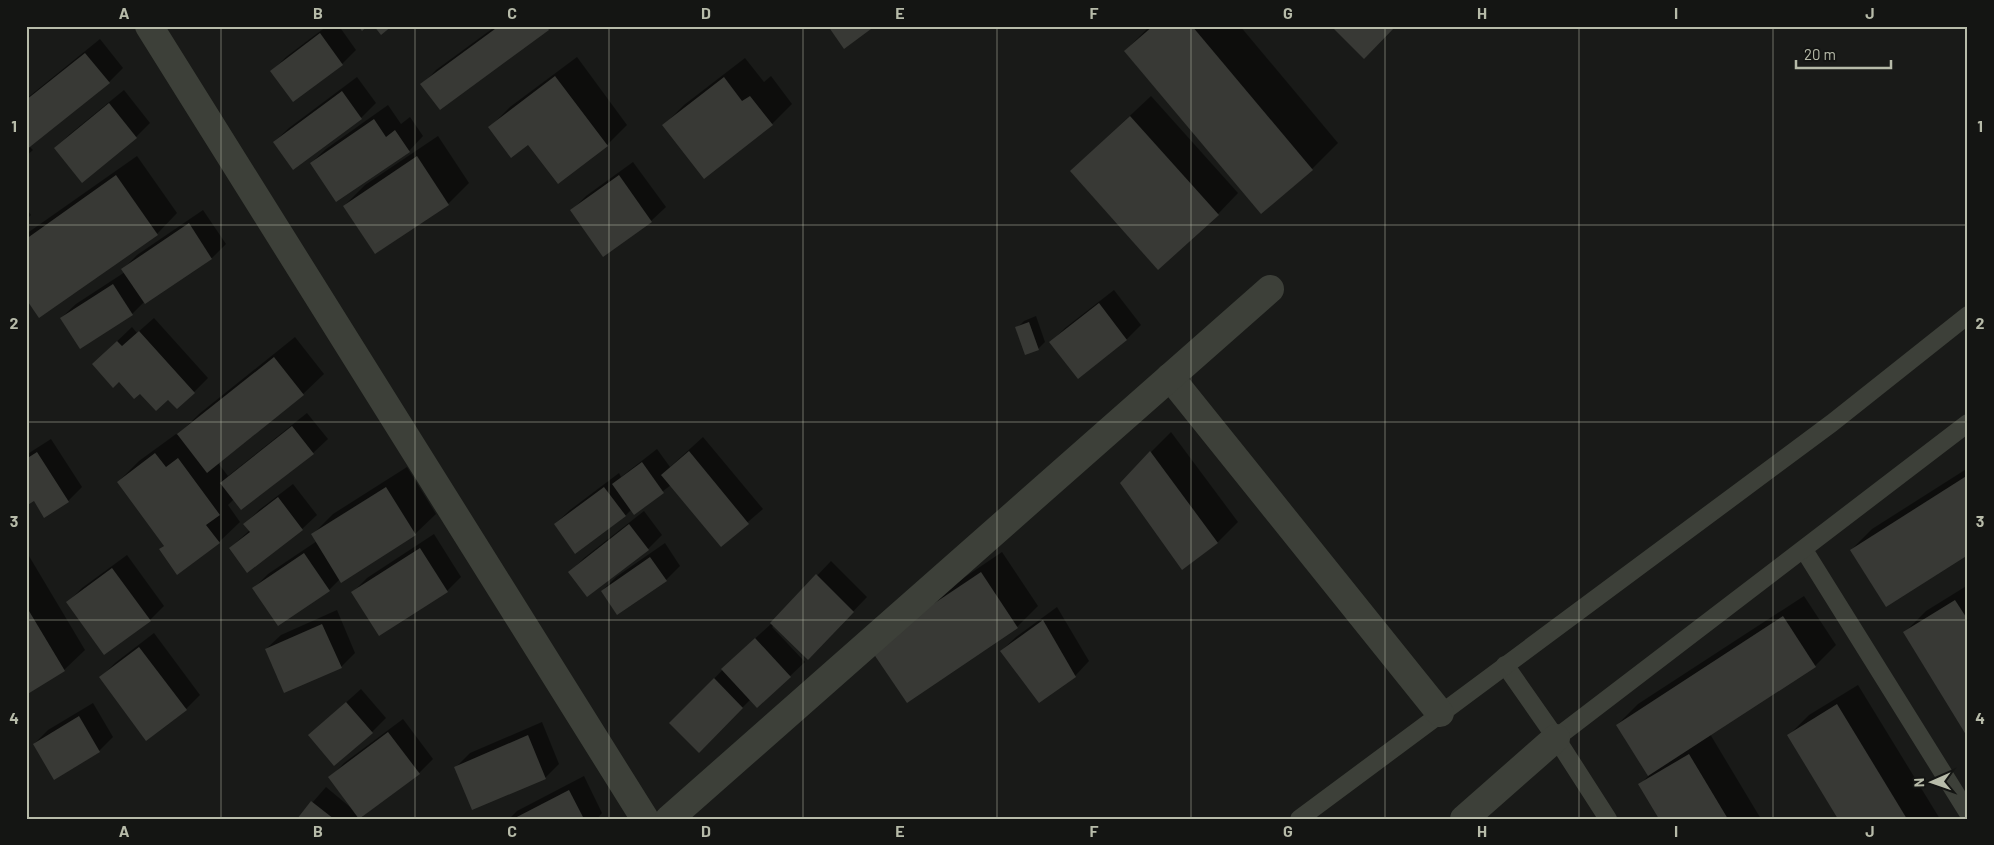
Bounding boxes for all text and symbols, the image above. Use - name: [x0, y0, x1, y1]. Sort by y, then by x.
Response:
- text: A: [119, 3, 130, 22]
- text: B: [313, 3, 323, 22]
- text: C: [507, 3, 517, 22]
- text: D: [701, 3, 711, 22]
- text: E: [895, 3, 905, 22]
- text: F: [1090, 3, 1099, 22]
- text: G: [1283, 3, 1293, 22]
- text: H: [1477, 3, 1487, 22]
- text: I: [1674, 3, 1678, 22]
- text: J: [1865, 3, 1875, 22]
- scale bar: [1796, 38, 1892, 70]
- text: 20 m: [1804, 45, 1836, 63]
- text: 1: [11, 116, 17, 135]
- text: 1: [1977, 116, 1983, 135]
- text: 2: [10, 313, 19, 332]
- text: 2: [1976, 313, 1985, 332]
- text: 3: [10, 511, 18, 530]
- text: 3: [1976, 511, 1984, 530]
- text: 4: [9, 708, 19, 727]
- text: 4: [1975, 708, 1985, 727]
- north arrow: [1906, 758, 1956, 808]
- text: N: [1910, 778, 1927, 787]
- text: A: [119, 821, 130, 840]
- text: B: [313, 821, 323, 840]
- text: C: [507, 821, 517, 840]
- text: D: [701, 821, 711, 840]
- text: E: [895, 821, 905, 840]
- text: F: [1090, 821, 1099, 840]
- text: G: [1283, 821, 1293, 840]
- text: H: [1477, 821, 1487, 840]
- text: I: [1674, 821, 1678, 840]
- text: J: [1865, 821, 1875, 840]

